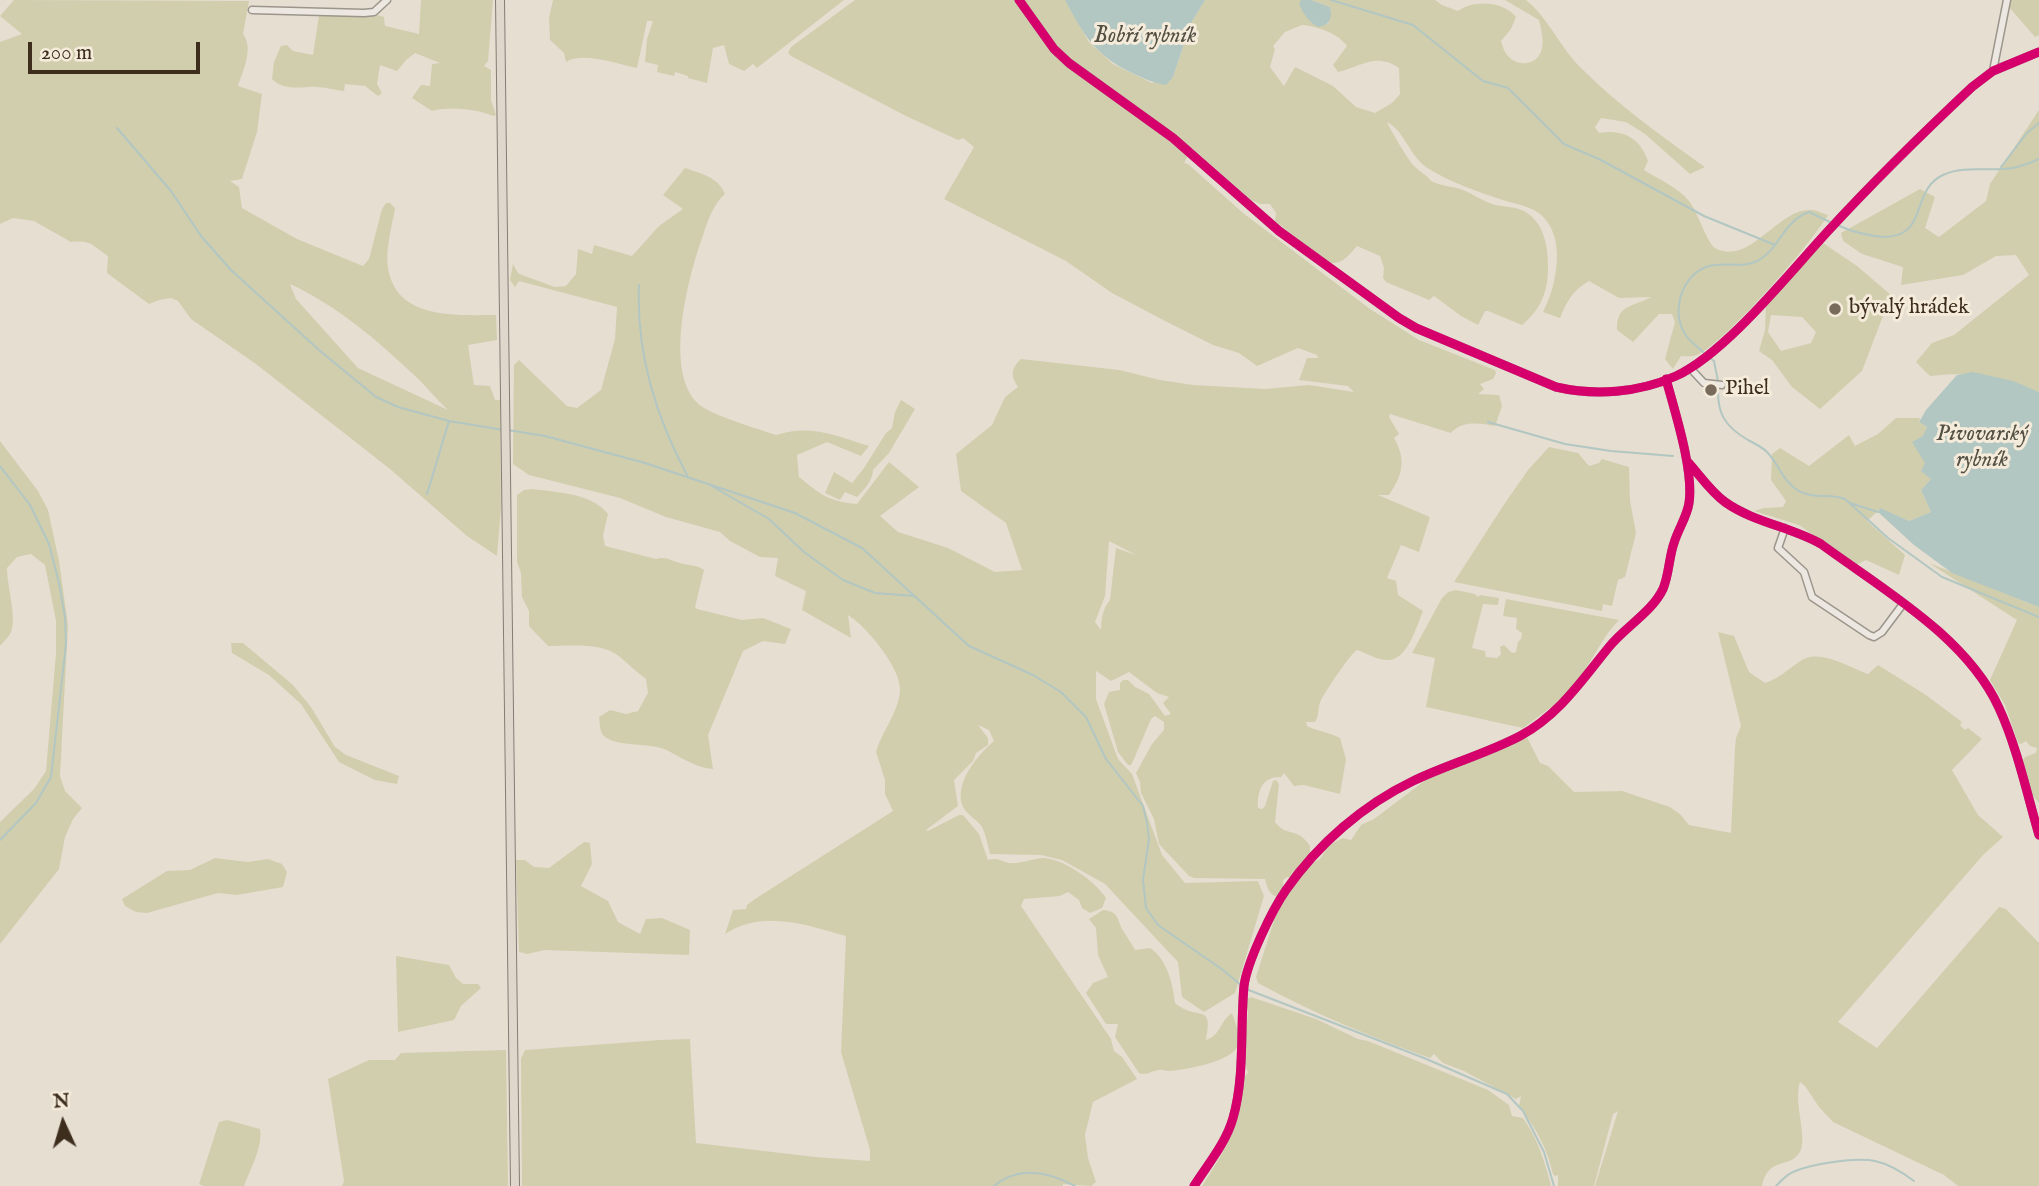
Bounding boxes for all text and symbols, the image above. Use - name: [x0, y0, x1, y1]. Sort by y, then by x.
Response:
- water label: Bobří rybník: [1094, 23, 1196, 51]
- scale bar: [32, 28, 203, 72]
- text: 200 m: [41, 40, 92, 67]
- place label: bývalý hrádek: [1849, 296, 1969, 322]
- marker: bývalý hrádek: [1827, 301, 1843, 317]
- place label: Pihel: [1725, 377, 1769, 403]
- marker: Pihel: [1703, 382, 1719, 398]
- water label: Pivovarský rybník: [1936, 421, 2028, 475]
- north arrow: [28, 1088, 98, 1158]
- text: N: [52, 1090, 71, 1115]

